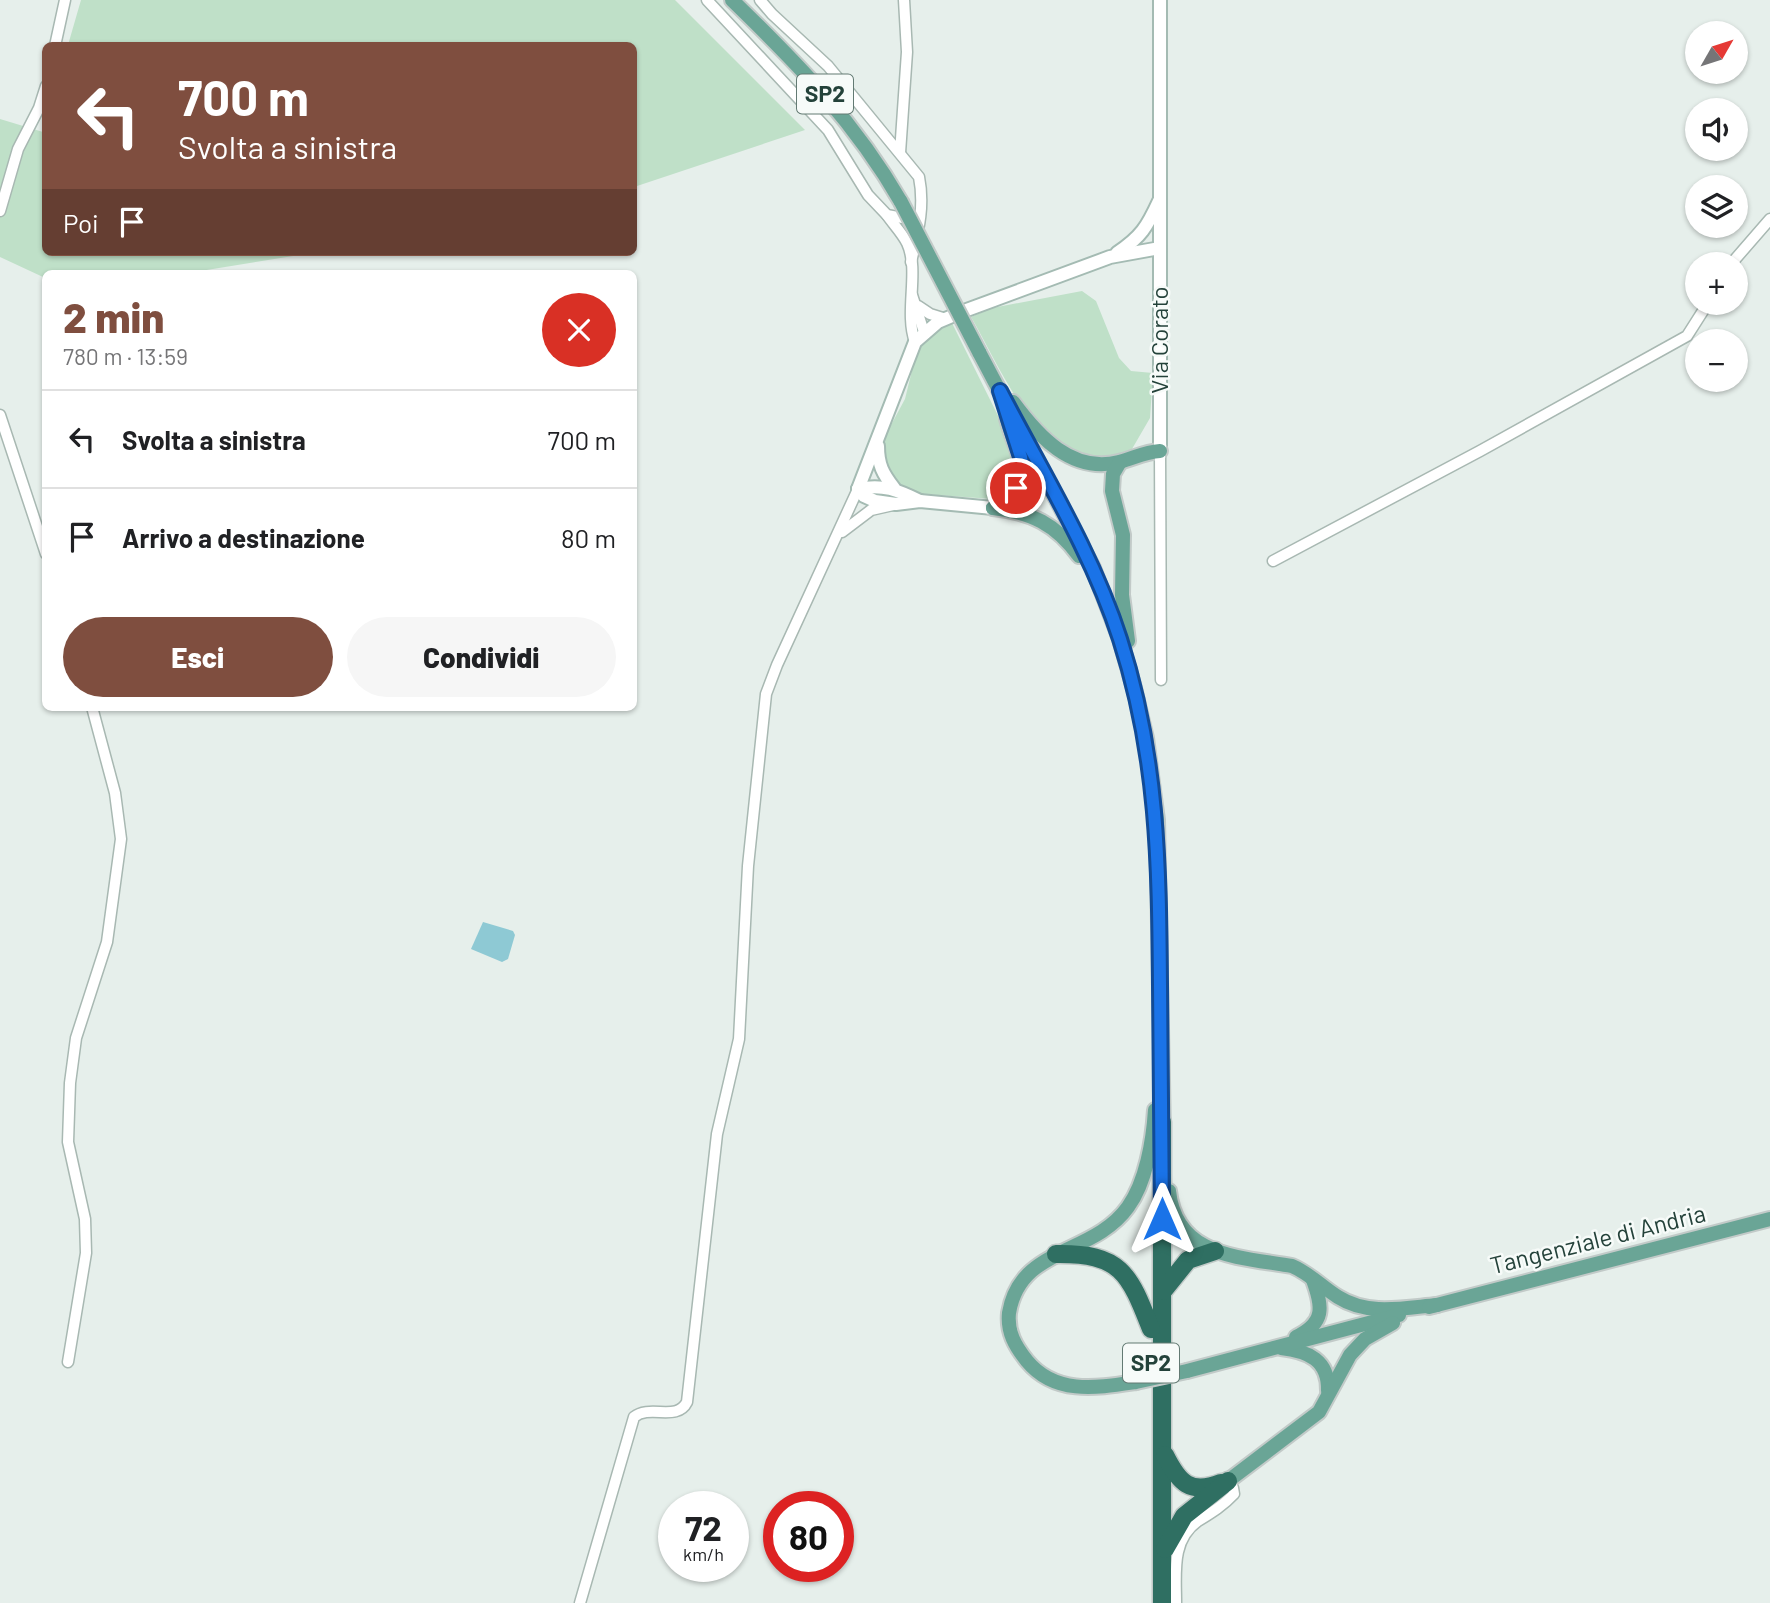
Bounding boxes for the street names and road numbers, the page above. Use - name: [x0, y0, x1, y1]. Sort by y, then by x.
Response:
- road number: SP2: [797, 74, 853, 114]
- street label: Via Corato: [1144, 286, 1173, 394]
- street label: Tangenziale di Andria: [1487, 1198, 1708, 1279]
- road number: SP2: [1123, 1344, 1179, 1382]

